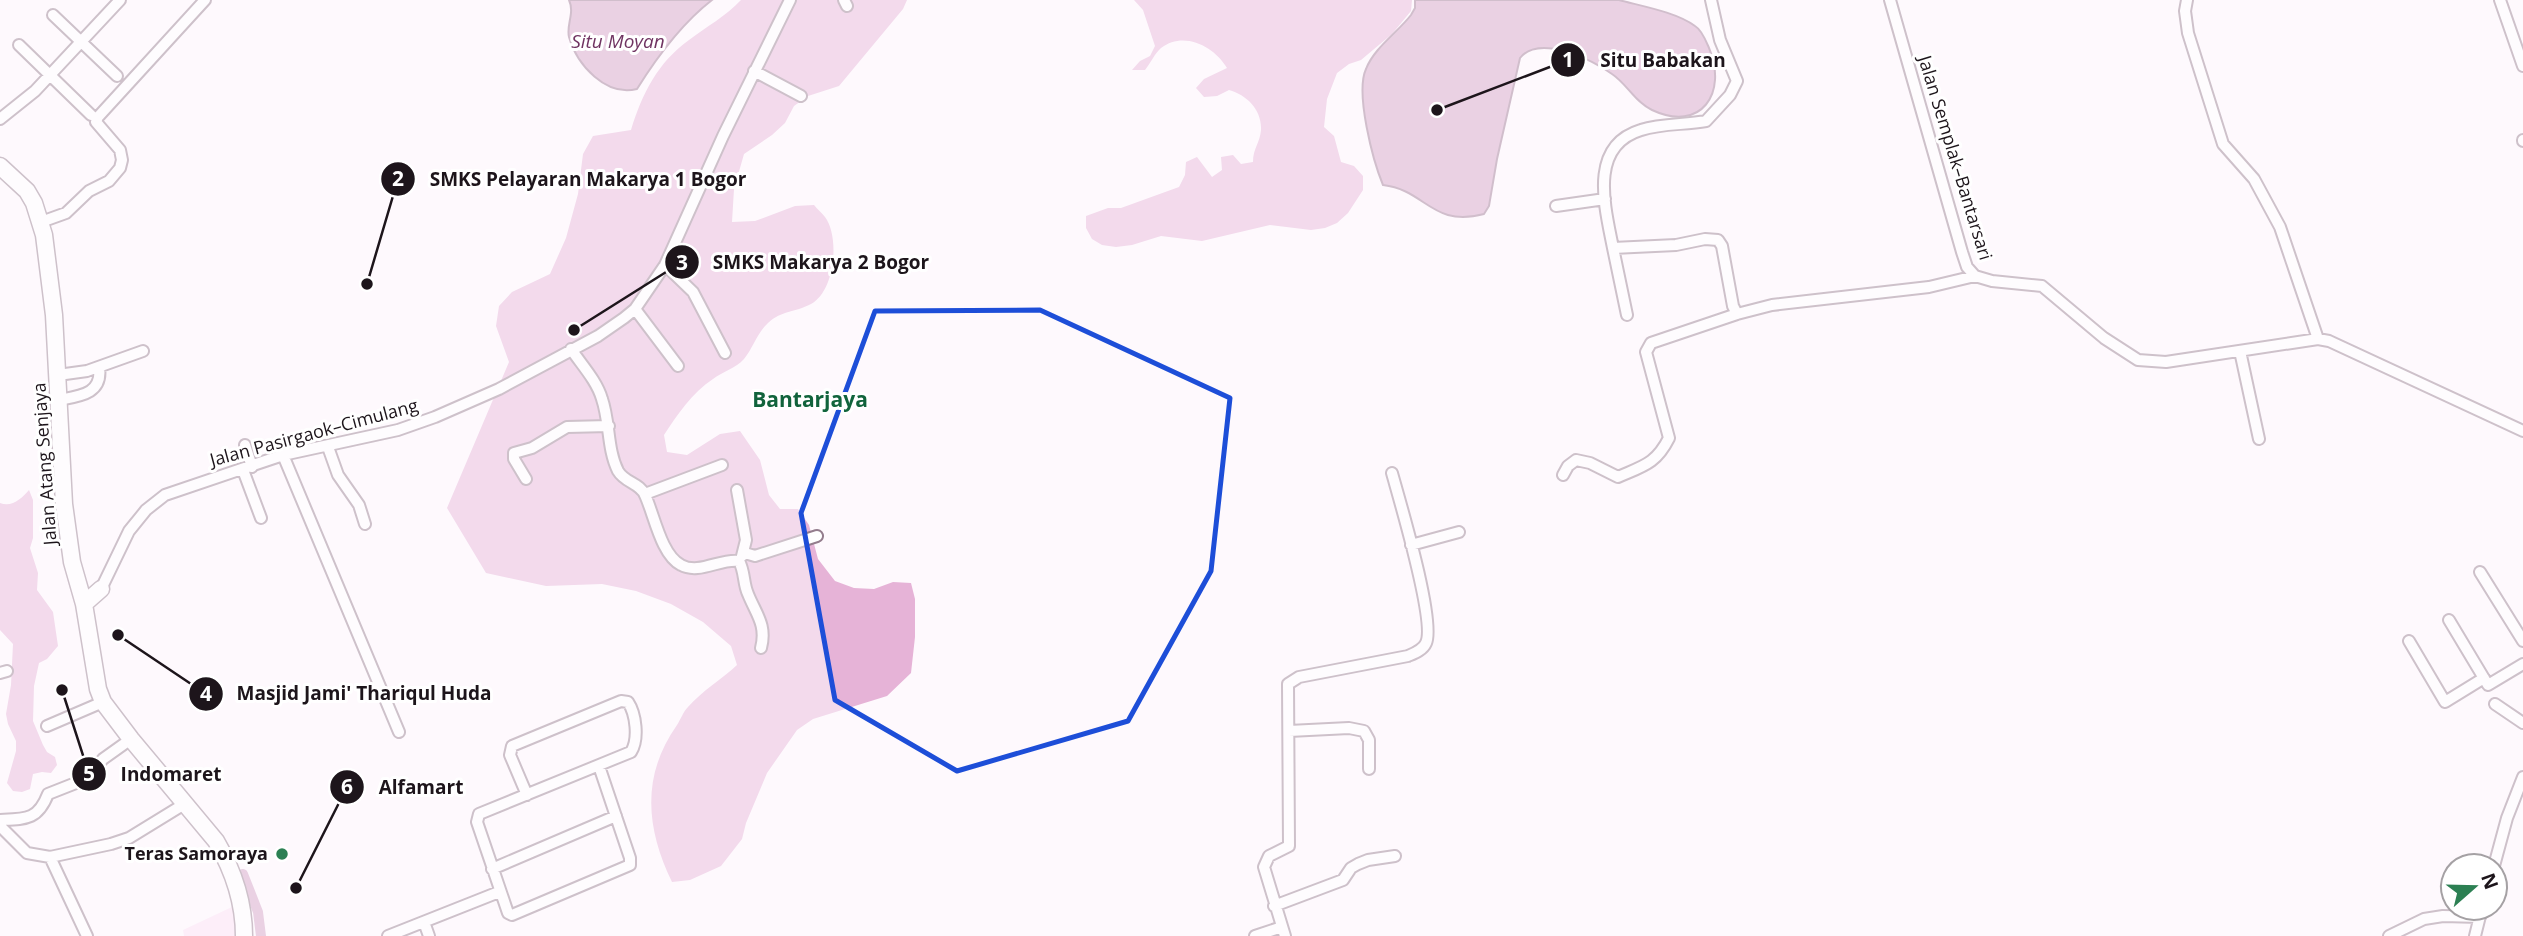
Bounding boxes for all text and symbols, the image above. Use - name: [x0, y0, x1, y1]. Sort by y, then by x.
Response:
- water label: Situ Moyan: [571, 28, 665, 54]
- callout: Situ Babakan: [1551, 40, 1739, 80]
- text: 1: [1562, 45, 1574, 73]
- text: Situ Babakan: [1600, 47, 1726, 73]
- street label: Jalan Semplak–Bantarsari: [1913, 51, 1999, 263]
- callout: SMKS Pelayaran Makarya 1 Bogor: [381, 159, 761, 199]
- text: 2: [392, 164, 404, 192]
- text: SMKS Pelayaran Makarya 1 Bogor: [430, 166, 747, 192]
- callout: SMKS Makarya 2 Bogor: [664, 242, 944, 282]
- text: 3: [676, 248, 688, 276]
- text: SMKS Makarya 2 Bogor: [713, 249, 930, 275]
- street label: Jalan Atang Senjaya: [26, 382, 62, 548]
- district label: Bantarjaya: [752, 385, 868, 413]
- street label: Jalan Pasirgaok–Cimulang: [205, 393, 421, 472]
- callout: Masjid Jami' Thariqul Huda: [188, 674, 506, 714]
- text: 4: [200, 679, 212, 707]
- text: Masjid Jami' Thariqul Huda: [237, 680, 491, 706]
- callout: Indomaret: [72, 754, 235, 794]
- text: 5: [83, 759, 95, 787]
- text: Indomaret: [121, 761, 221, 787]
- callout: Alfamart: [329, 767, 477, 807]
- text: 6: [341, 772, 353, 800]
- text: Alfamart: [379, 774, 463, 800]
- place label: Teras Samoraya: [125, 841, 268, 865]
- marker: Teras Samoraya: [274, 846, 290, 862]
- north arrow: [2439, 852, 2509, 922]
- text: N: [2475, 869, 2505, 893]

